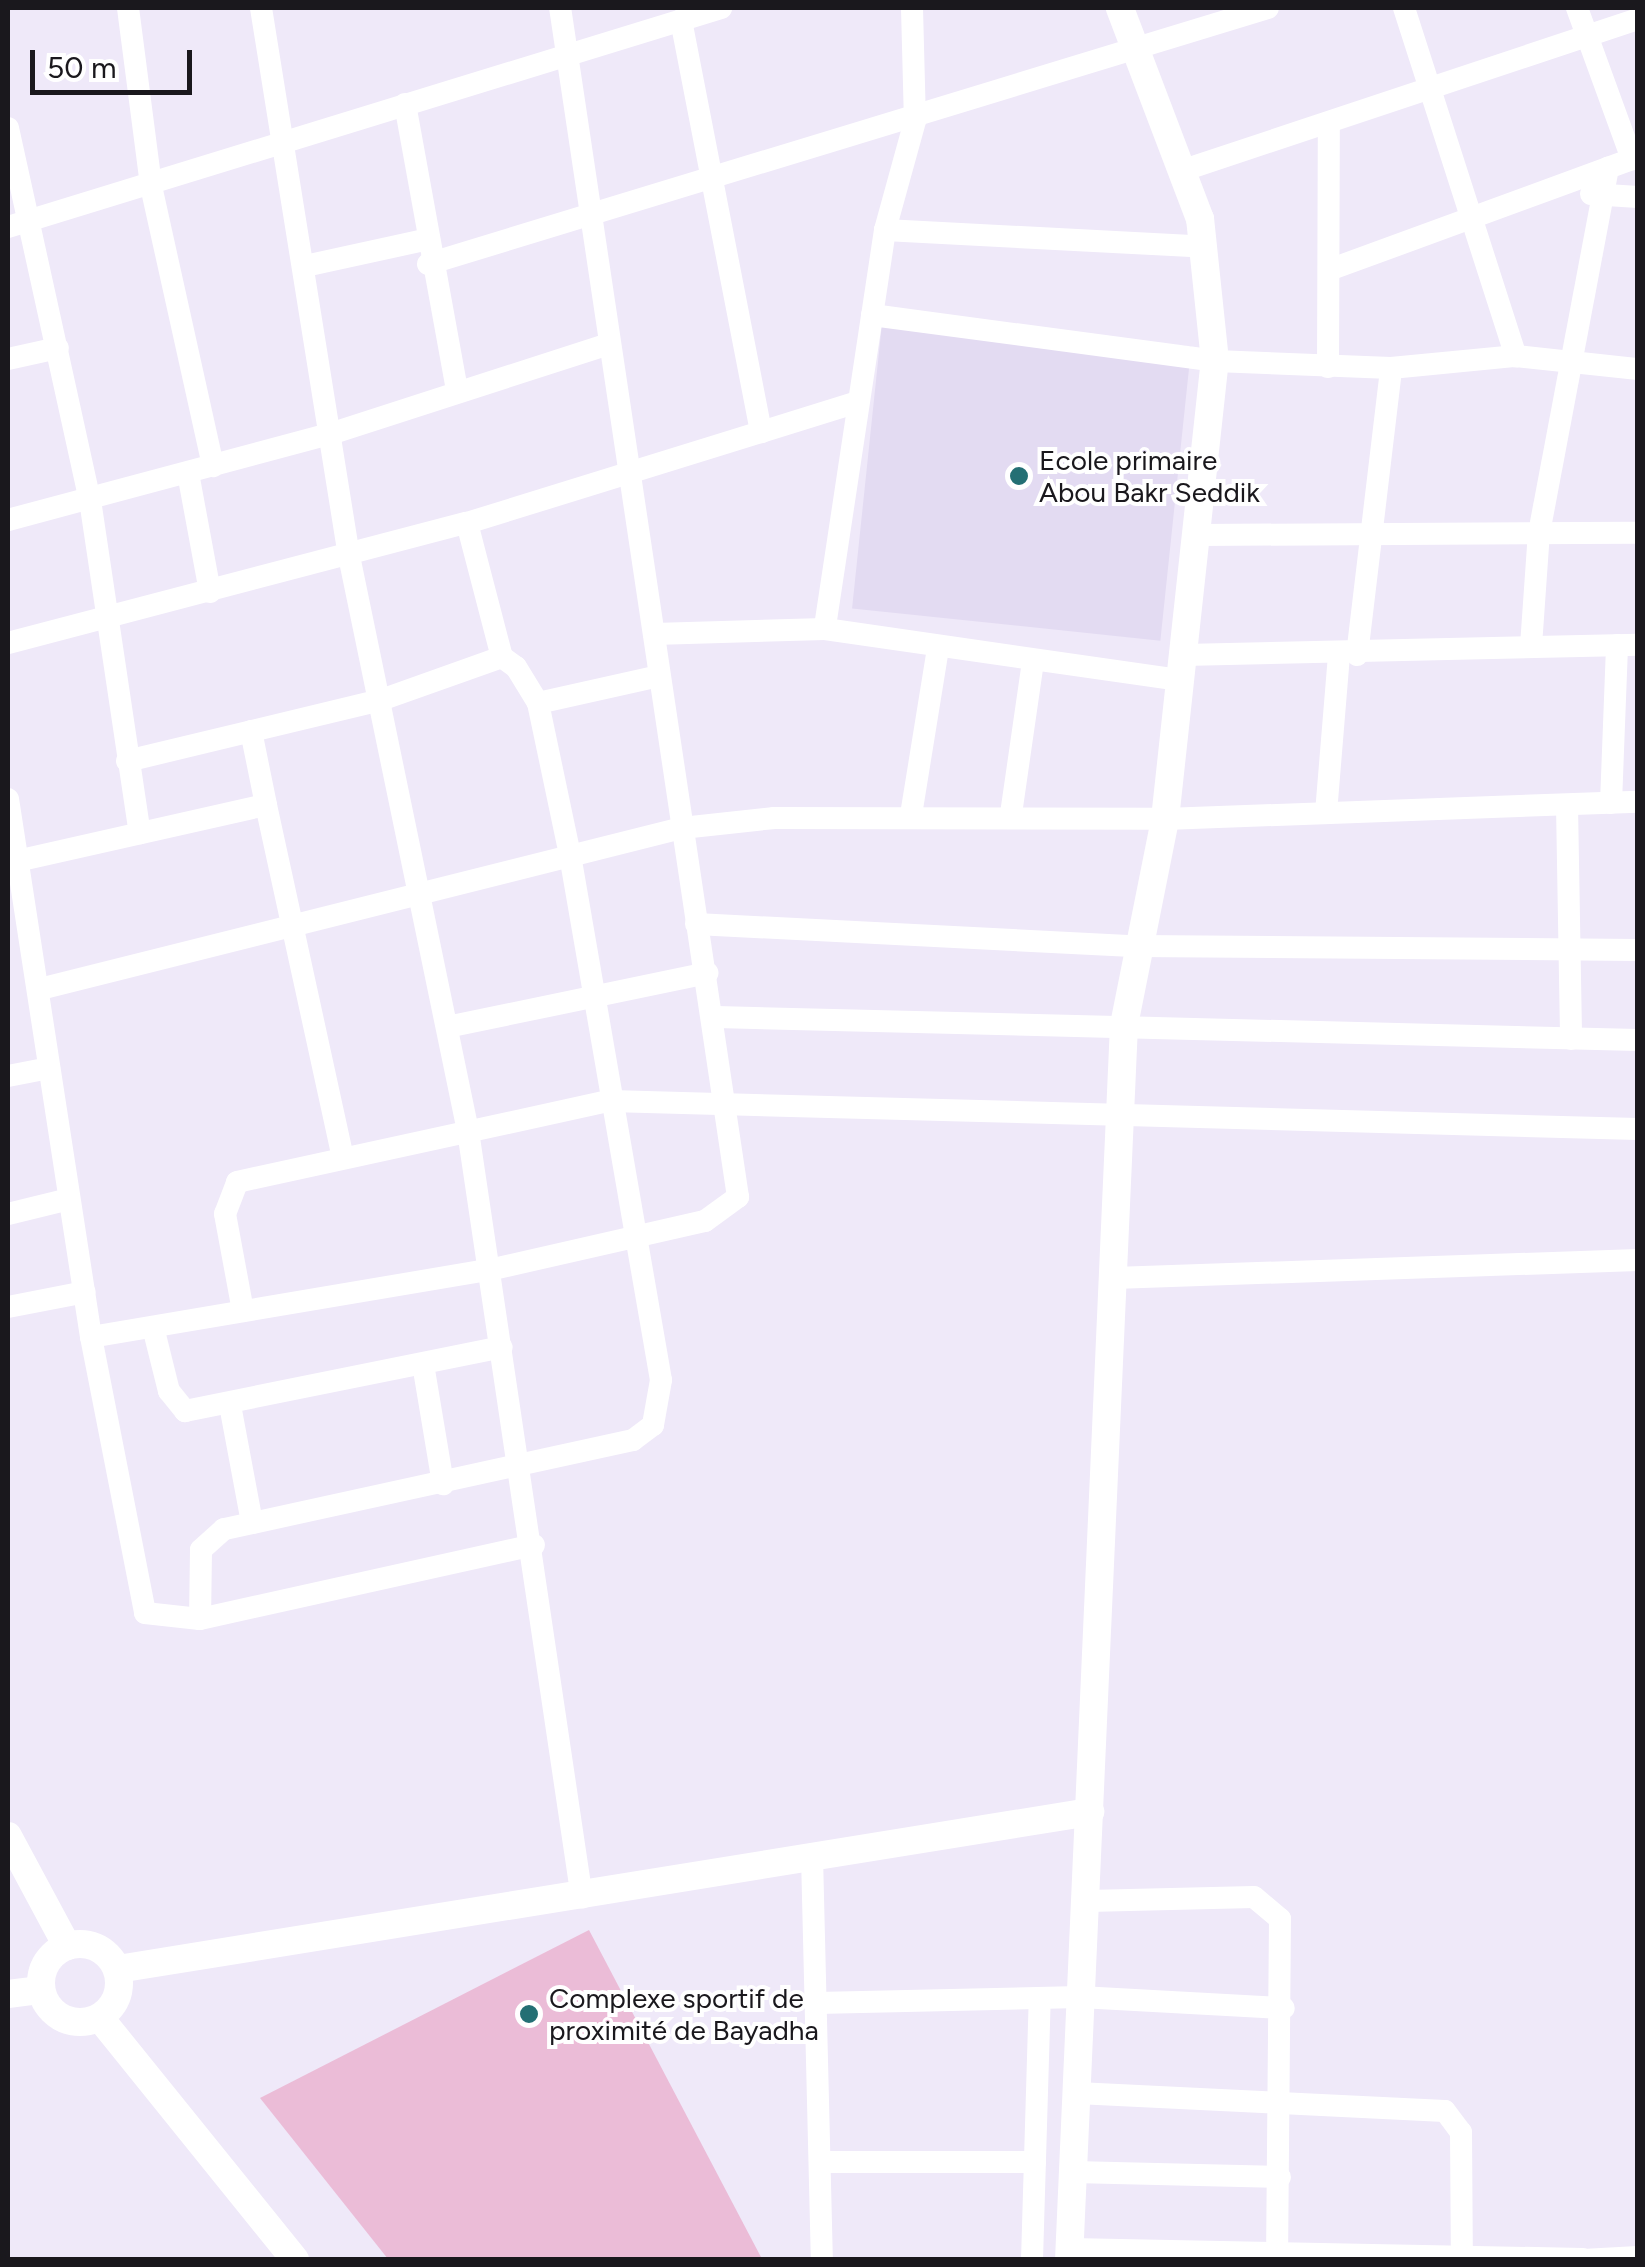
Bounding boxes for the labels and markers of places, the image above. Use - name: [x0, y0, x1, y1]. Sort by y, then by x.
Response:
- place label: Ecole primaire Abou Bakr Seddik: [1039, 443, 1260, 509]
- marker: Ecole primaire Abou Bakr Seddik: [1008, 465, 1030, 487]
- place label: Complexe sportif de proximité de Bayadha: [549, 1981, 819, 2047]
- marker: Complexe sportif de proximité de Bayadha: [518, 2003, 540, 2025]

